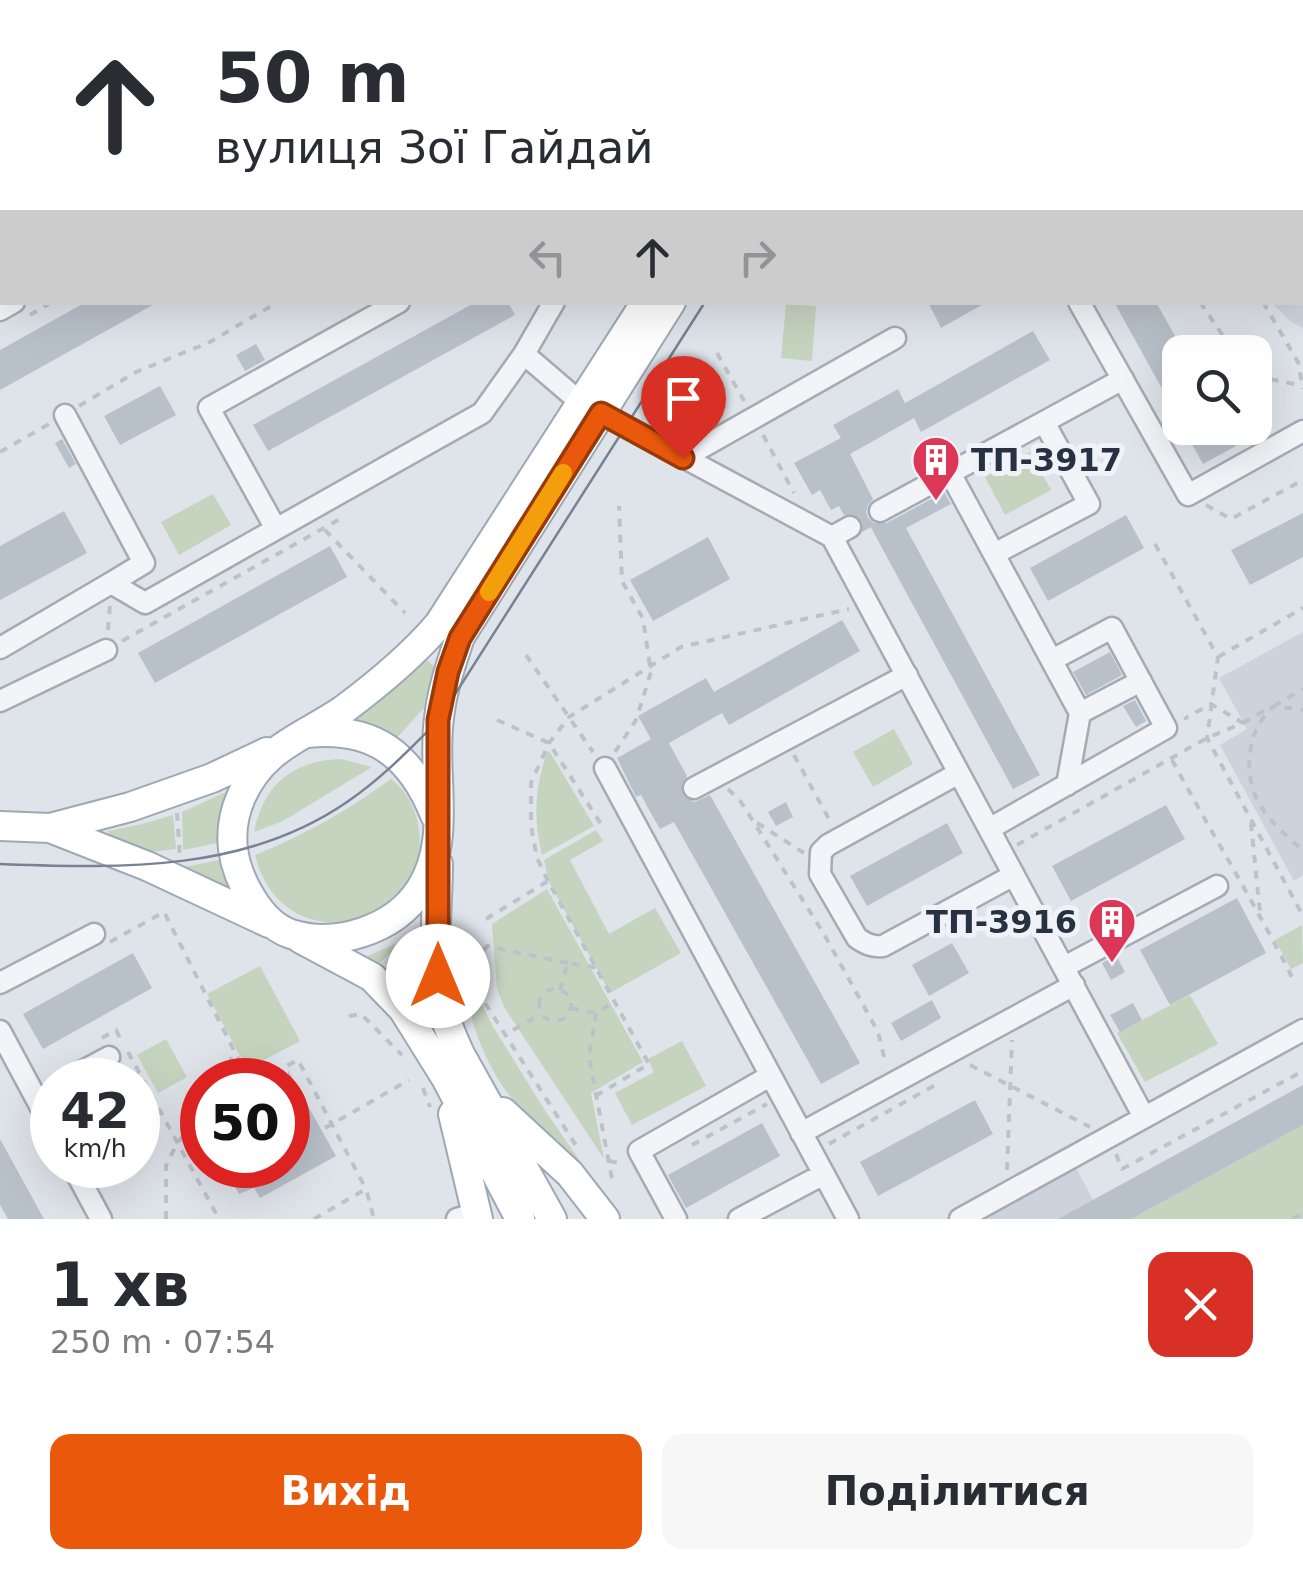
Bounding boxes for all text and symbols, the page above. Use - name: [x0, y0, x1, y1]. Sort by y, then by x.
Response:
- text: 50 m: [215, 37, 410, 119]
- icon: ahead: [50, 40, 180, 170]
- text: вулиця Зої Гайдай: [215, 121, 654, 174]
- icon: left: [520, 230, 575, 285]
- icon: ahead: [625, 230, 680, 285]
- icon: right: [730, 230, 785, 285]
- map controls: [1162, 335, 1272, 445]
- button: search: [1162, 335, 1272, 445]
- pin: [641, 356, 726, 459]
- icon: arrive: [656, 371, 711, 426]
- building icon: ТП-3917: [910, 434, 962, 502]
- place label: ТП-3917: [971, 441, 1122, 479]
- building icon: ТП-3916: [1086, 896, 1138, 964]
- place label: ТП-3916: [926, 903, 1077, 941]
- position arrow: [386, 924, 490, 1028]
- speed limit sign: 50: [180, 1058, 310, 1188]
- text: 42: [60, 1082, 130, 1140]
- text: km/h: [63, 1134, 127, 1163]
- text: 1 хв: [50, 1250, 189, 1320]
- button: close: [1148, 1252, 1253, 1357]
- text: 250 m · 07:54: [50, 1323, 275, 1361]
- button: Вихід: [50, 1434, 642, 1549]
- button: Поділитися: [662, 1434, 1253, 1549]

